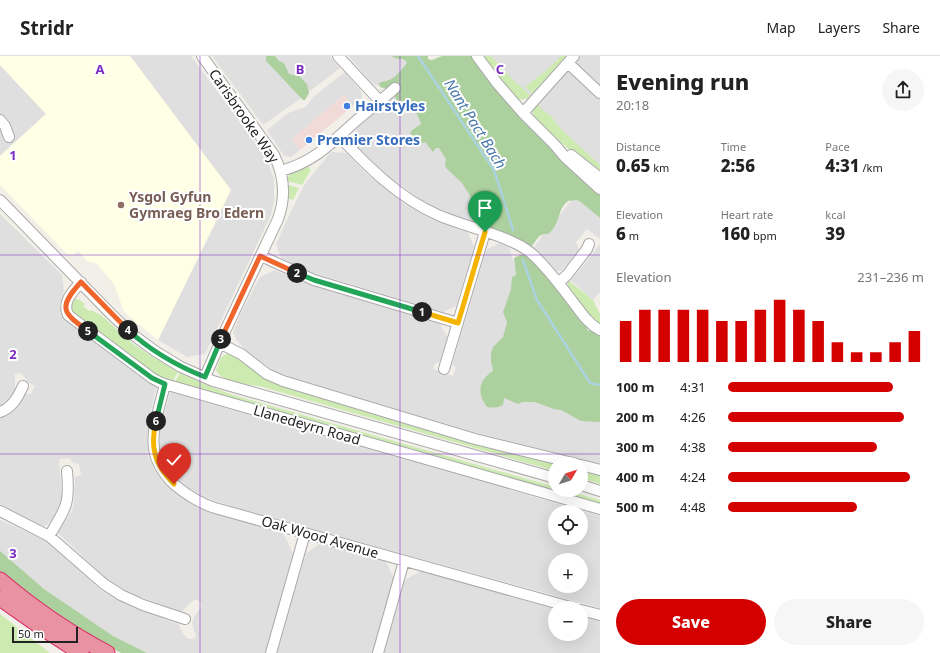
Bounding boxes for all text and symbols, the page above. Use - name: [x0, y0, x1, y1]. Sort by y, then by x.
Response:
- text: Stridr: [20, 15, 73, 41]
- text: Map: [767, 18, 796, 37]
- text: Layers: [818, 18, 860, 37]
- text: Share: [882, 18, 920, 37]
- text: A: [96, 60, 105, 78]
- text: B: [296, 60, 304, 78]
- text: C: [496, 60, 504, 78]
- street label: Carisbrooke Way: [205, 65, 284, 167]
- text: Evening run: [616, 66, 749, 96]
- button: share: [882, 69, 924, 111]
- water label: Nant Pact Bach: [440, 75, 511, 172]
- place label: Hairstyles: [355, 96, 425, 115]
- text: 20:18: [616, 96, 649, 114]
- marker: Hairstyles: [342, 101, 352, 111]
- place label: Premier Stores: [317, 130, 420, 149]
- marker: Premier Stores: [304, 135, 314, 145]
- text: Distance: [616, 139, 661, 154]
- text: Time: [721, 139, 746, 154]
- text: Pace: [825, 139, 850, 154]
- text: 1: [9, 146, 17, 164]
- text: 0.65: [616, 154, 650, 177]
- text: 2:56: [721, 154, 755, 177]
- text: 4:31: [825, 154, 860, 177]
- text: km: [650, 160, 669, 175]
- text: /km: [860, 160, 883, 175]
- place label: Ysgol Gyfun Gymraeg Bro Edern: [129, 187, 264, 222]
- pin: [468, 191, 502, 232]
- icon: arrive: [474, 197, 496, 219]
- marker: Ysgol Gyfun Gymraeg Bro Edern: [116, 200, 126, 210]
- text: Elevation: [616, 207, 663, 222]
- text: Heart rate: [721, 207, 773, 222]
- text: kcal: [825, 207, 846, 222]
- text: 6: [616, 222, 626, 245]
- text: 160: [721, 222, 750, 245]
- text: 39: [825, 222, 845, 245]
- text: m: [626, 228, 639, 243]
- text: bpm: [750, 228, 777, 243]
- pin: 2: [287, 263, 307, 283]
- text: 2: [294, 265, 300, 280]
- text: Elevation: [616, 268, 672, 286]
- text: 231–236 m: [857, 268, 924, 286]
- pin: 1: [412, 302, 432, 322]
- text: 1: [419, 304, 425, 319]
- pin: 4: [118, 320, 138, 340]
- pin: 5: [78, 321, 98, 341]
- text: 4: [125, 322, 131, 337]
- text: 5: [85, 323, 91, 338]
- pin: 3: [211, 329, 231, 349]
- text: 3: [218, 331, 224, 346]
- text: 2: [9, 345, 17, 363]
- text: 100 m: [616, 378, 654, 396]
- text: 4:31: [680, 378, 706, 396]
- street label: Llanedeyrn Road: [251, 400, 363, 449]
- text: 200 m: [616, 408, 654, 426]
- text: 4:26: [680, 408, 706, 426]
- pin: 6: [146, 411, 166, 431]
- text: 6: [153, 413, 159, 428]
- text: 300 m: [616, 438, 654, 456]
- text: 4:38: [680, 438, 706, 456]
- pin: [157, 443, 191, 484]
- icon: check: [163, 449, 185, 471]
- north arrow: [548, 457, 588, 497]
- map controls: [548, 457, 588, 641]
- text: 400 m: [616, 468, 654, 486]
- text: 4:24: [680, 468, 706, 486]
- text: 500 m: [616, 498, 654, 516]
- text: 4:48: [680, 498, 706, 516]
- button: locate: [548, 505, 588, 545]
- street label: Oak Wood Avenue: [259, 511, 381, 562]
- text: 3: [9, 544, 17, 562]
- button: +: [548, 553, 588, 593]
- button: Save: [616, 599, 766, 645]
- button: Share: [774, 599, 924, 645]
- button: −: [548, 601, 588, 641]
- scale bar: [12, 625, 78, 644]
- text: 50 m: [18, 626, 44, 641]

